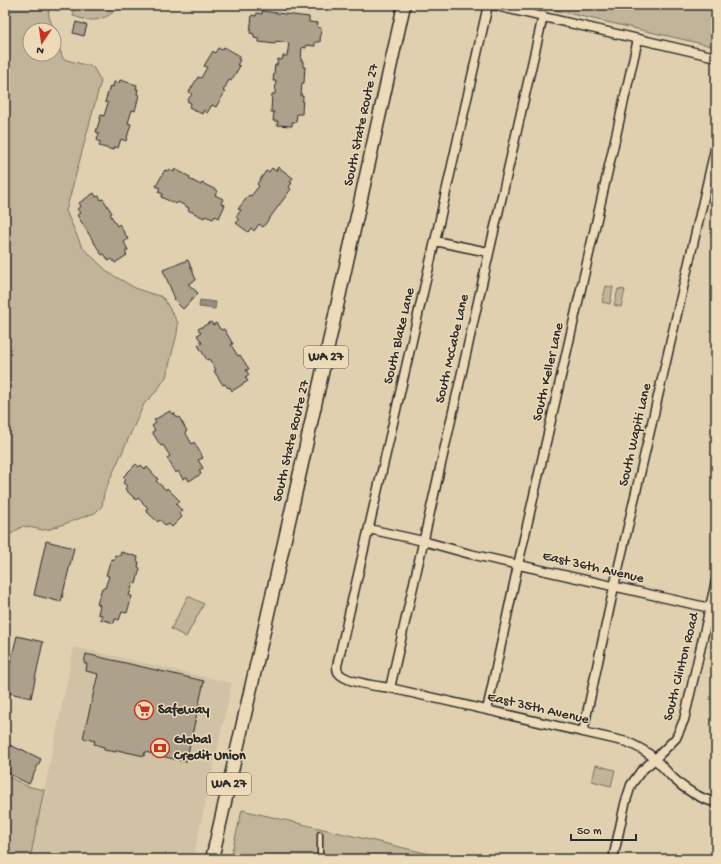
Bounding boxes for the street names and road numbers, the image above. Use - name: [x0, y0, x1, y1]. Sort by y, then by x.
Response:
- street label: South State Route 27: [341, 62, 383, 188]
- street label: South Blake Lane: [381, 285, 420, 386]
- street label: South McCabe Lane: [432, 292, 474, 405]
- street label: South Keller Lane: [529, 320, 569, 423]
- road number: WA 27: [304, 346, 348, 368]
- street label: South State Route 27: [270, 378, 314, 504]
- street label: South Wapiti Lane: [616, 381, 656, 488]
- street label: East 36th Avenue: [541, 548, 646, 588]
- street label: South Clinton Road: [660, 609, 704, 723]
- street label: East 35th Avenue: [485, 689, 591, 729]
- road number: WA 27: [207, 773, 251, 795]

